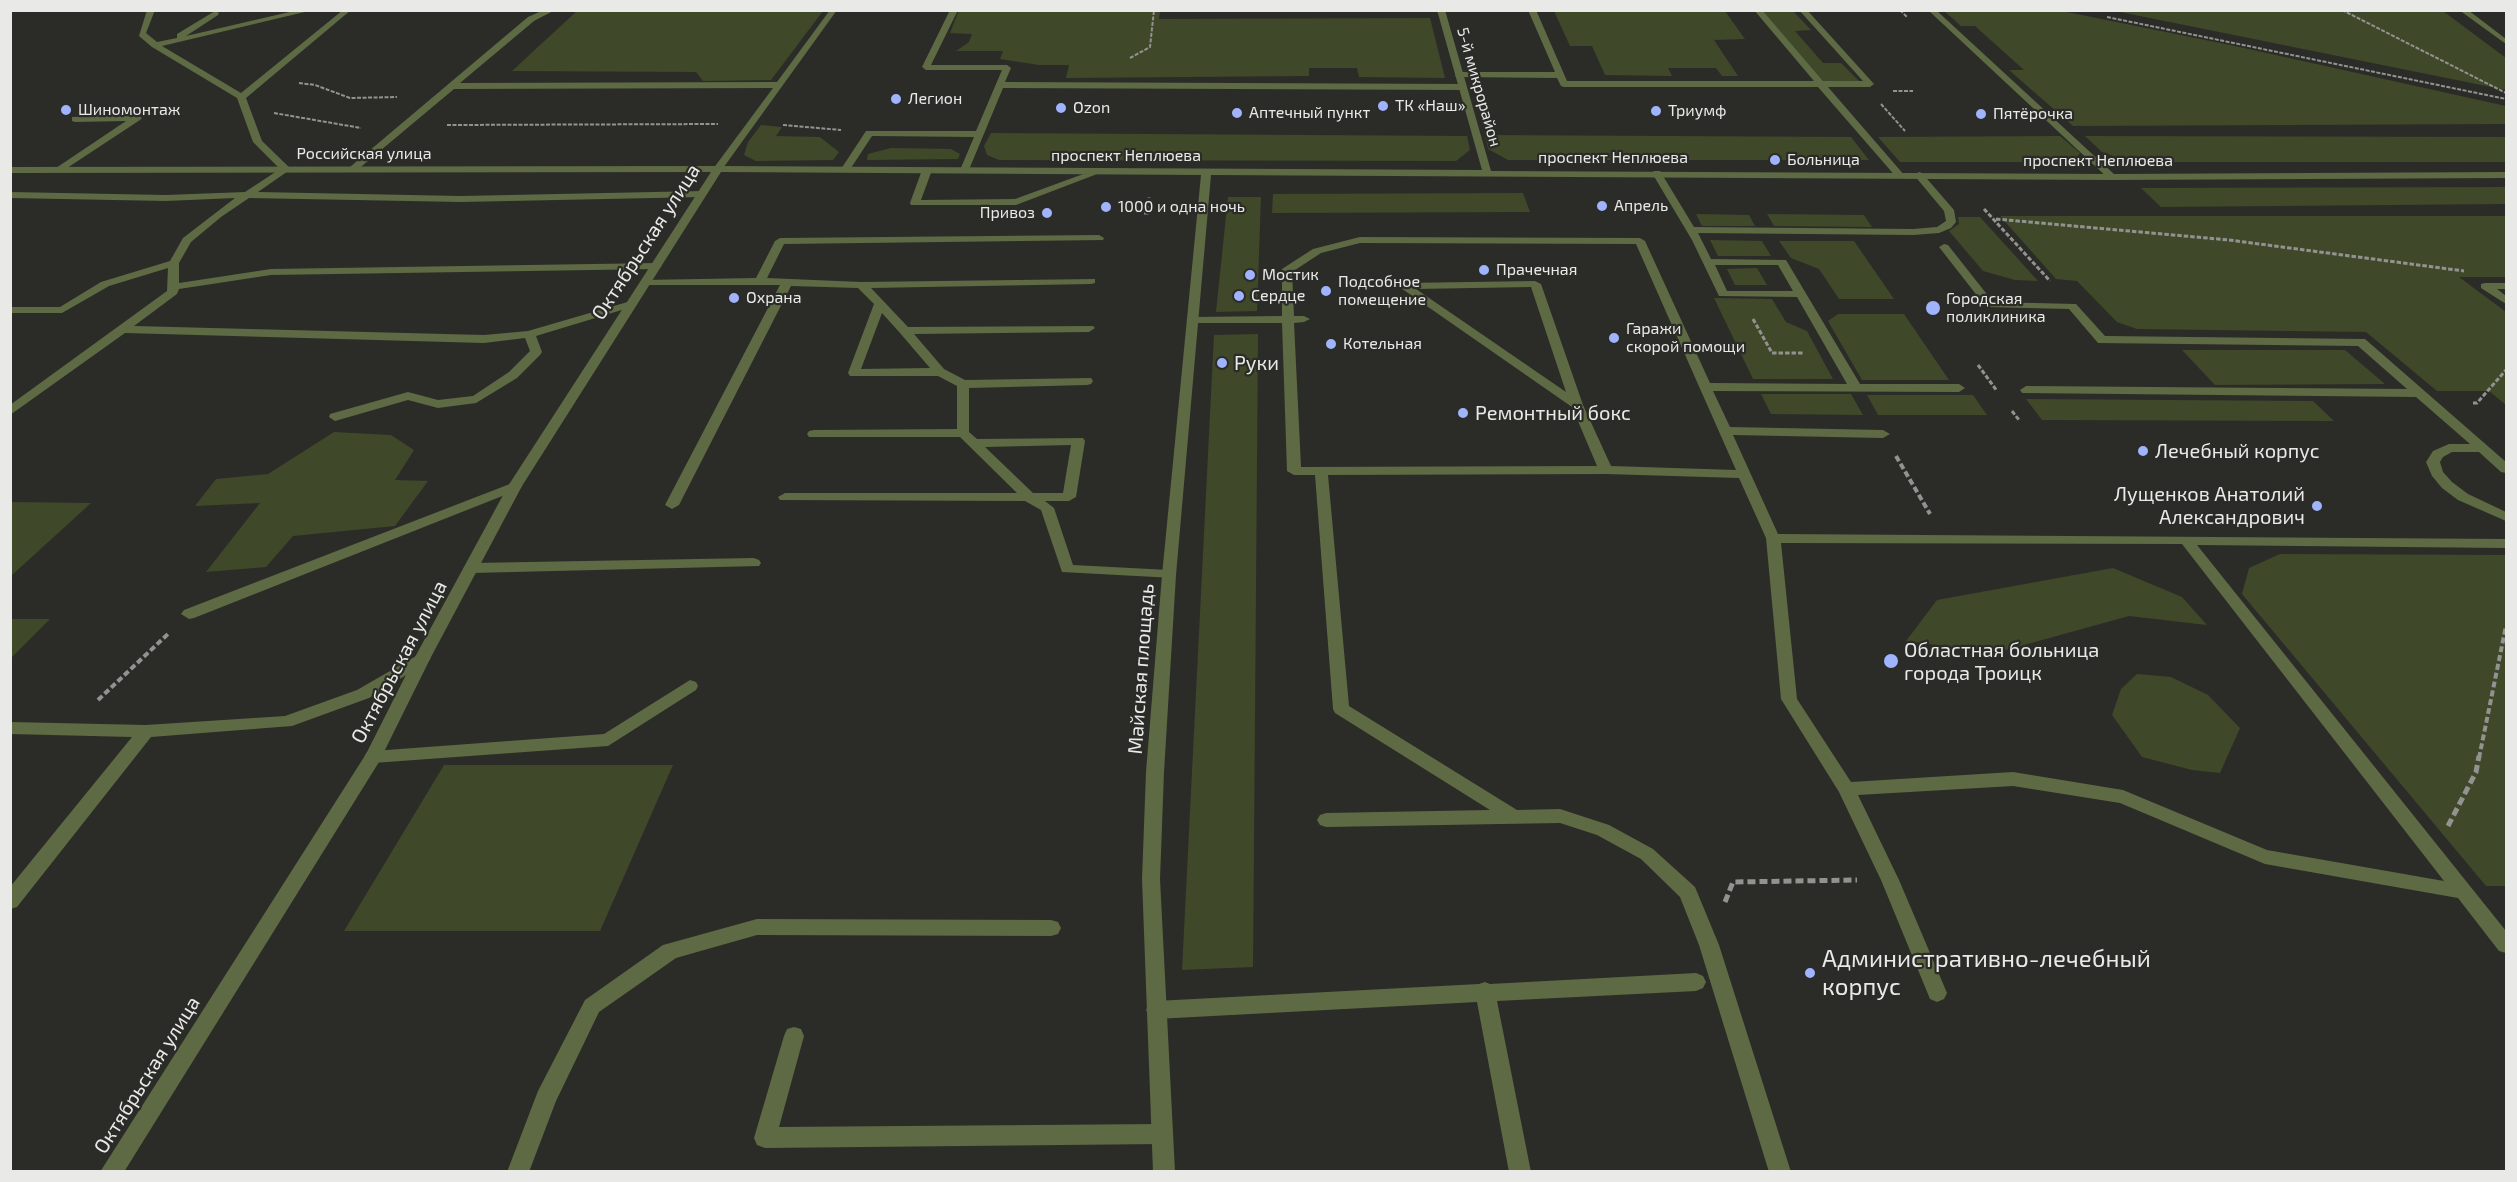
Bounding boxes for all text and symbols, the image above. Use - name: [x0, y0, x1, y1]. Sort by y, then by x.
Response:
- street label: 5-й микрорайон: [1453, 25, 1505, 149]
- place label: Легион: [908, 89, 962, 109]
- marker: Легион: [889, 92, 903, 106]
- place label: ТК «Наш»: [1395, 96, 1465, 116]
- place label: Ozon: [1073, 98, 1110, 118]
- marker: ТК «Наш»: [1376, 99, 1390, 113]
- place label: Шиномонтаж: [78, 100, 180, 120]
- marker: Ozon: [1054, 101, 1068, 115]
- place label: Триумф: [1668, 101, 1727, 121]
- marker: Шиномонтаж: [59, 103, 73, 117]
- place label: Аптечный пункт: [1249, 103, 1370, 123]
- marker: Триумф: [1649, 104, 1663, 118]
- place label: Пятёрочка: [1993, 104, 2073, 124]
- marker: Аптечный пункт: [1230, 106, 1244, 120]
- marker: Пятёрочка: [1974, 107, 1988, 121]
- street label: Российская улица: [296, 144, 432, 164]
- street label: проспект Неплюева: [1051, 146, 1201, 166]
- street label: проспект Неплюева: [1538, 148, 1688, 168]
- place label: Больница: [1787, 150, 1860, 170]
- street label: проспект Неплюева: [2023, 151, 2173, 171]
- marker: Больница: [1768, 153, 1782, 167]
- street label: Октябрьская улица: [587, 160, 705, 324]
- place label: Апрель: [1614, 196, 1668, 216]
- place label: 1000 и одна ночь: [1118, 197, 1245, 217]
- marker: Апрель: [1595, 199, 1609, 213]
- marker: 1000 и одна ночь: [1099, 200, 1113, 214]
- place label: Привоз: [980, 203, 1035, 223]
- marker: Привоз: [1040, 206, 1054, 220]
- place label: Прачечная: [1496, 260, 1577, 280]
- marker: Прачечная: [1477, 263, 1491, 277]
- place label: Мостик: [1262, 265, 1319, 285]
- marker: Мостик: [1243, 268, 1257, 282]
- place label: Подсобное помещение: [1338, 272, 1426, 310]
- marker: Подсобное помещение: [1319, 284, 1333, 298]
- place label: Сердце: [1251, 286, 1305, 306]
- place label: Охрана: [746, 288, 801, 308]
- marker: Сердце: [1232, 289, 1246, 303]
- place label: Городская поликлиника: [1946, 289, 2046, 327]
- marker: Охрана: [727, 291, 741, 305]
- marker: Городская поликлиника: [1924, 299, 1942, 317]
- place label: Гаражи скорой помощи: [1626, 319, 1745, 357]
- marker: Гаражи скорой помощи: [1607, 331, 1621, 345]
- place label: Котельная: [1343, 334, 1422, 354]
- marker: Котельная: [1324, 337, 1338, 351]
- place label: Руки: [1234, 351, 1279, 375]
- marker: Руки: [1215, 356, 1229, 370]
- place label: Ремонтный бокс: [1475, 401, 1631, 425]
- marker: Ремонтный бокс: [1456, 406, 1470, 420]
- place label: Лечебный корпус: [2155, 439, 2320, 463]
- marker: Лечебный корпус: [2136, 444, 2150, 458]
- place label: Лущенков Анатолий Александрович: [2114, 482, 2305, 529]
- marker: Лущенков Анатолий Александрович: [2310, 499, 2324, 513]
- street label: Октябрьская улица: [346, 576, 452, 748]
- street label: Майская площадь: [1123, 583, 1159, 755]
- place label: Областная больница города Троицк: [1904, 638, 2099, 685]
- marker: Областная больница города Троицк: [1882, 652, 1900, 670]
- place label: Административно-лечебный корпус: [1822, 945, 2151, 1001]
- marker: Административно-лечебный корпус: [1803, 966, 1817, 980]
- street label: Октябрьская улица: [89, 992, 205, 1158]

